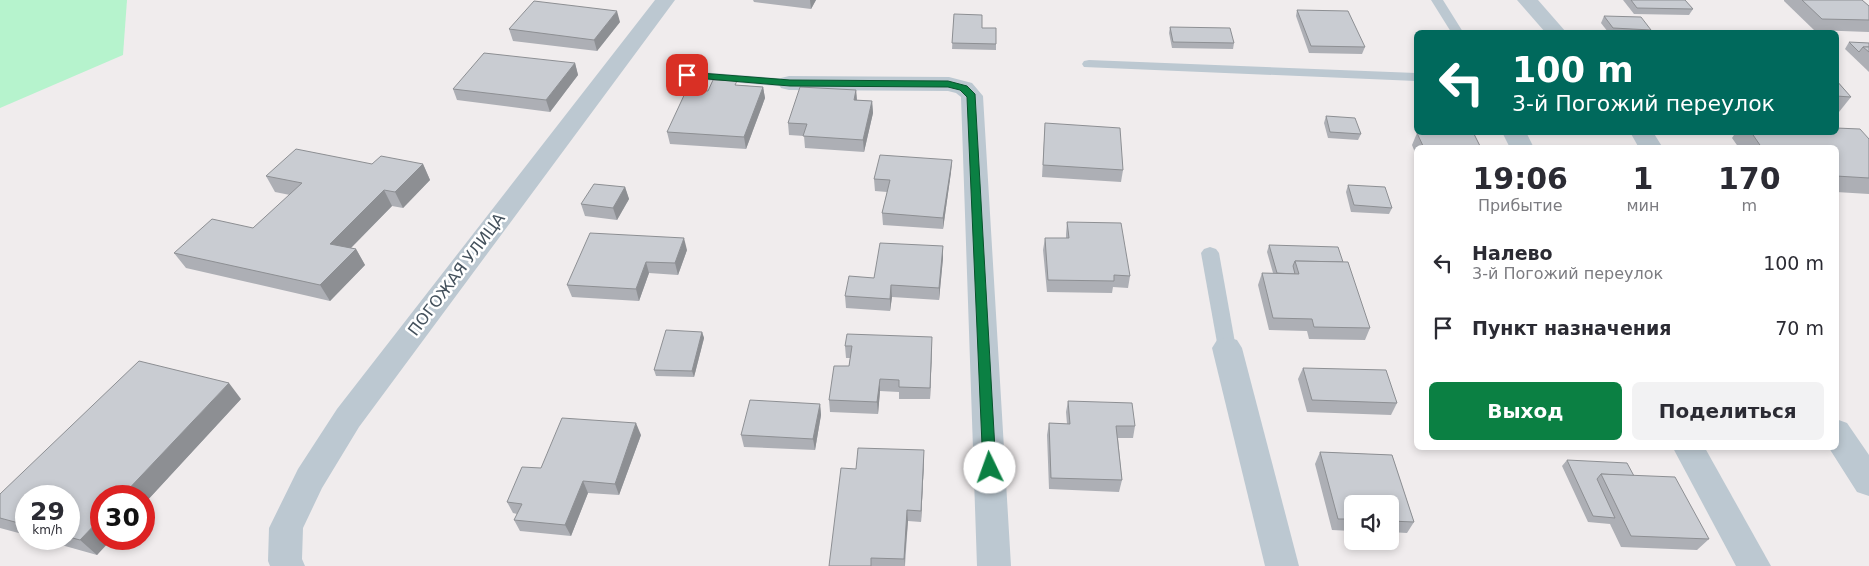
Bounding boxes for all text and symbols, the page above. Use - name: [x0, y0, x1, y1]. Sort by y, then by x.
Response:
- icon: left: [1429, 50, 1494, 115]
- text: 100 m: [1512, 50, 1634, 90]
- pin: [666, 54, 708, 96]
- icon: arrive: [673, 61, 701, 89]
- text: 3-й Погожий переулок: [1512, 91, 1775, 116]
- text: 19:06: [1472, 161, 1568, 196]
- text: 1: [1633, 161, 1653, 196]
- text: 170: [1718, 161, 1781, 196]
- text: Прибытие: [1478, 196, 1563, 215]
- text: мин: [1626, 196, 1659, 215]
- text: m: [1741, 196, 1757, 215]
- street label: ПОГОЖАЯ УЛИЦА: [404, 209, 509, 339]
- text: Налево: [1472, 242, 1553, 264]
- icon: left: [1429, 249, 1457, 277]
- text: 100 m: [1763, 252, 1824, 274]
- text: 3-й Погожий переулок: [1472, 264, 1663, 283]
- icon: arrive: [1429, 314, 1457, 342]
- text: Пункт назначения: [1472, 317, 1671, 339]
- text: 70 m: [1775, 317, 1824, 339]
- button: Выход: [1429, 382, 1622, 440]
- button: Поделиться: [1632, 382, 1824, 440]
- position arrow: [963, 441, 1015, 493]
- speed limit sign: 30: [90, 485, 155, 550]
- map controls: [1344, 495, 1399, 550]
- button: sound: [1344, 495, 1399, 550]
- text: 29: [30, 497, 65, 526]
- text: km/h: [32, 523, 63, 537]

